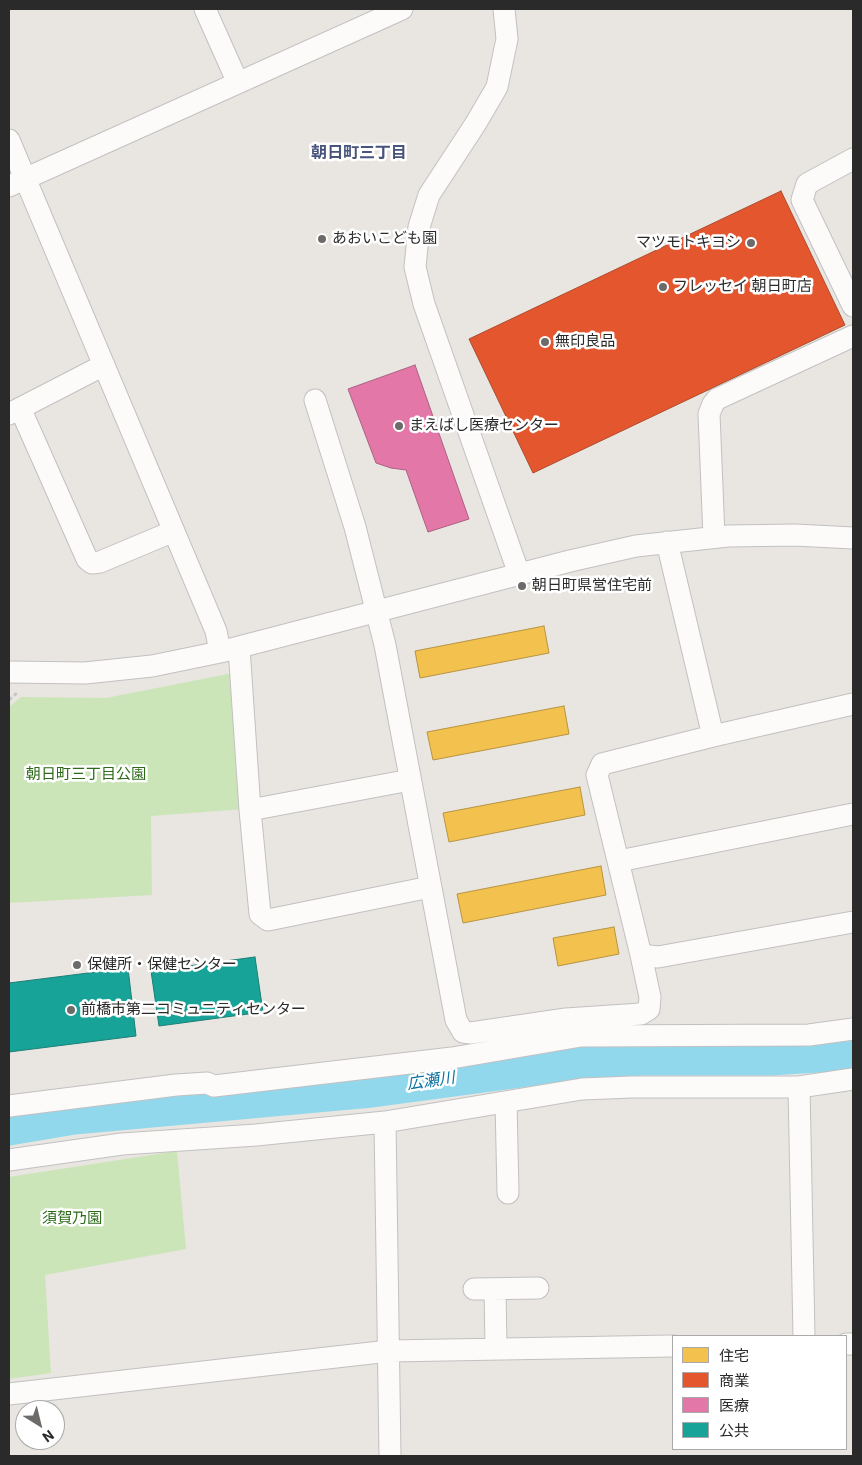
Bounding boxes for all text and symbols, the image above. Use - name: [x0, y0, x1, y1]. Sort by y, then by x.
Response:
- district label: 朝日町三丁目: [311, 144, 407, 164]
- place label: あおいこども園: [332, 230, 437, 248]
- marker: あおいこども園: [316, 233, 328, 245]
- place label: マツモトキヨシ: [636, 234, 741, 252]
- marker: マツモトキヨシ: [745, 237, 757, 249]
- place label: フレッセイ 朝日町店: [673, 278, 812, 296]
- marker: フレッセイ 朝日町店: [657, 281, 669, 293]
- place label: 無印良品: [555, 333, 615, 351]
- marker: 無印良品: [539, 336, 551, 348]
- place label: まえばし医療センター: [409, 417, 559, 435]
- marker: まえばし医療センター: [393, 420, 405, 432]
- place label: 朝日町県営住宅前: [532, 577, 652, 595]
- marker: 朝日町県営住宅前: [516, 580, 528, 592]
- park label: 朝日町三丁目公園: [26, 766, 146, 784]
- place label: 保健所・保健センター: [87, 956, 237, 974]
- marker: 保健所・保健センター: [71, 959, 83, 971]
- place label: 前橋市第二コミュニティセンター: [81, 1001, 306, 1019]
- marker: 前橋市第二コミュニティセンター: [65, 1004, 77, 1016]
- water label: 広瀬川: [406, 1069, 456, 1095]
- park label: 須賀乃園: [42, 1210, 102, 1228]
- legend: [672, 1335, 847, 1450]
- text: 住宅: [719, 1347, 749, 1365]
- text: 商業: [719, 1372, 749, 1390]
- text: 医療: [719, 1397, 749, 1415]
- north arrow: [15, 1400, 65, 1450]
- text: 公共: [719, 1422, 749, 1440]
- text: N: [40, 1427, 57, 1446]

